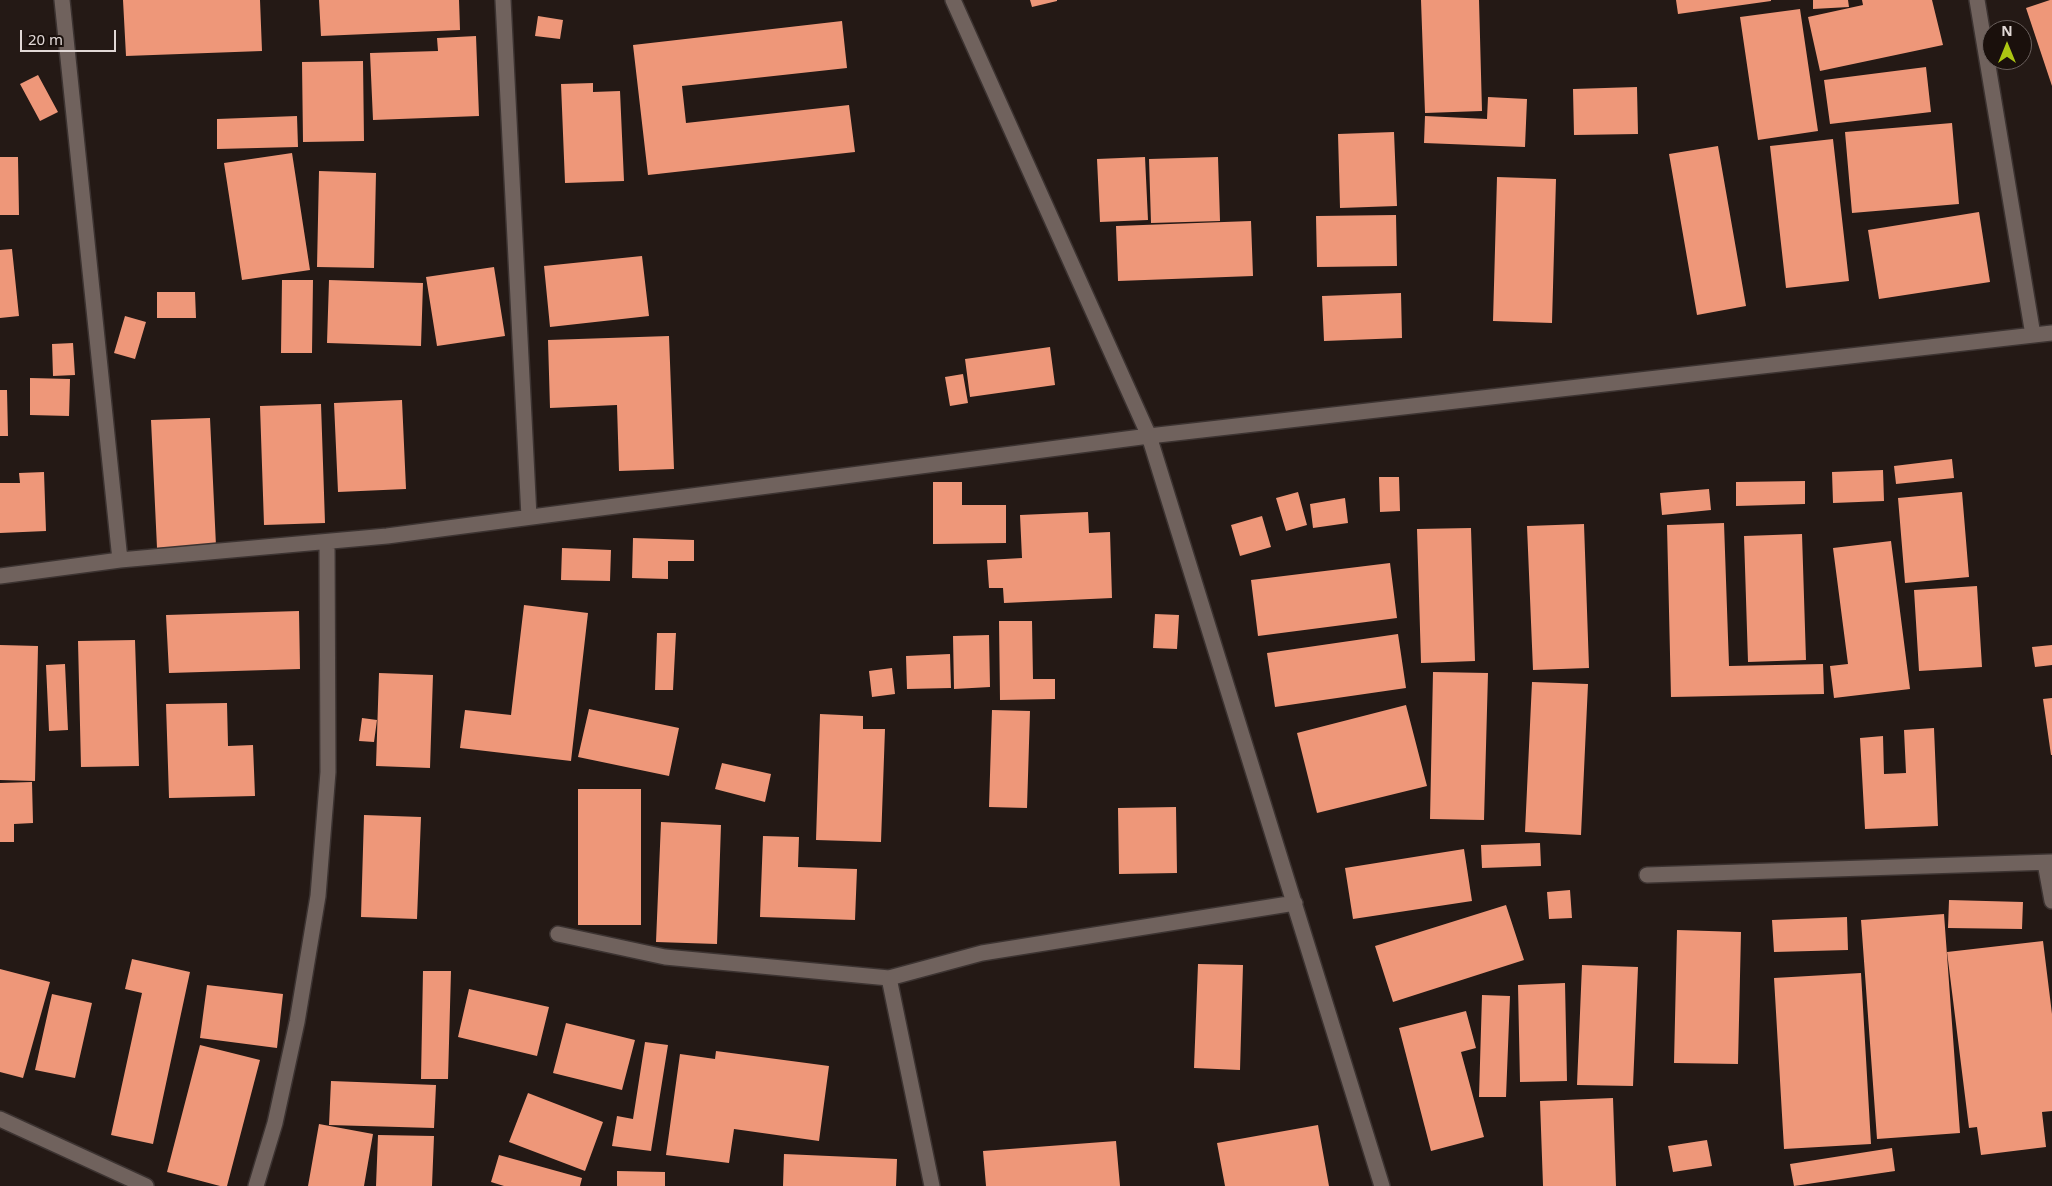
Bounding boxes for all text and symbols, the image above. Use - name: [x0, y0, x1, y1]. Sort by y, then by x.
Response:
- scale bar: [22, 20, 119, 52]
- north arrow: [1982, 20, 2032, 70]
- text: N: [2001, 21, 2013, 40]
- text: 20 m: [28, 29, 63, 49]

